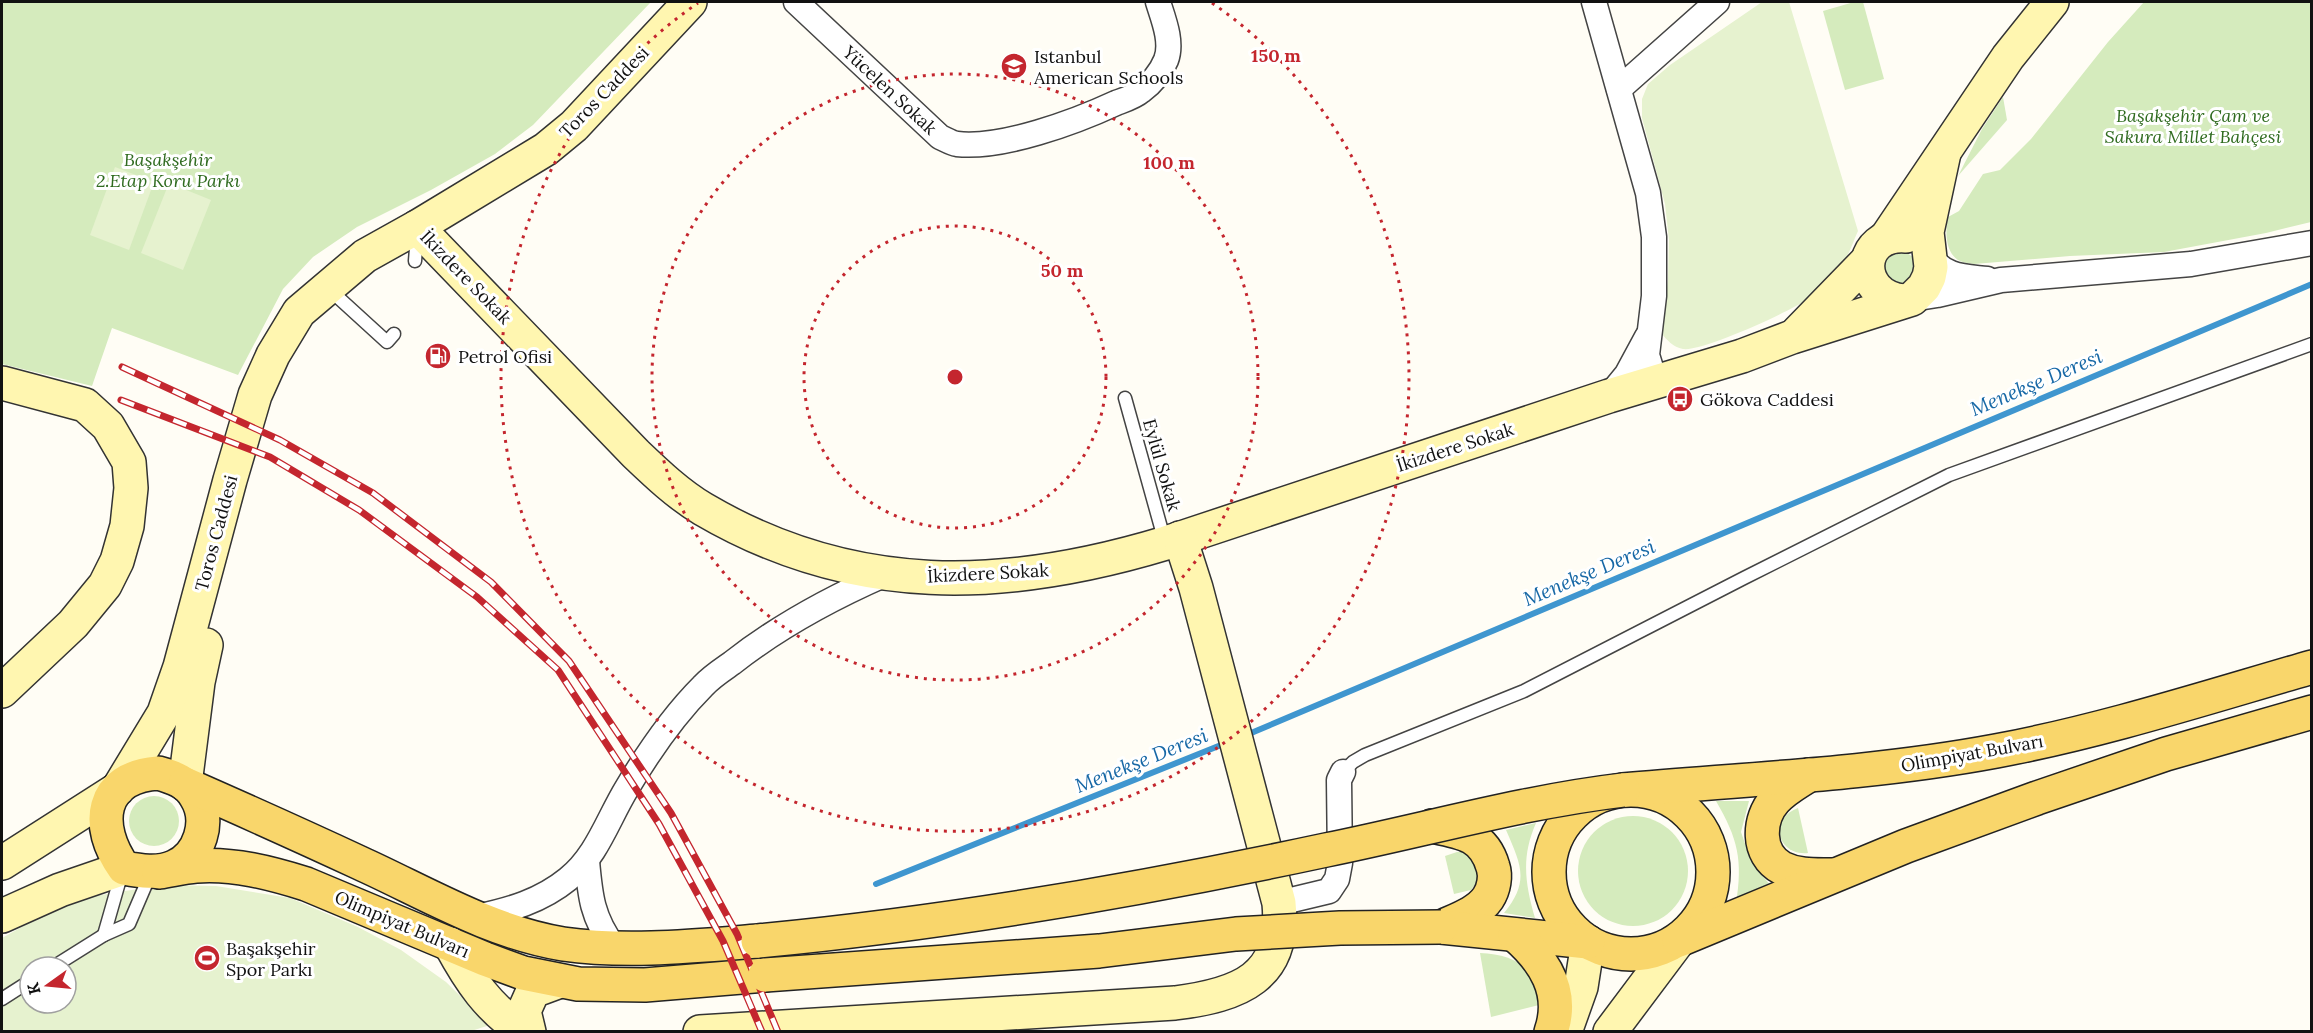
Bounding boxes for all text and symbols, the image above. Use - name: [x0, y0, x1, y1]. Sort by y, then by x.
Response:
- street label: Yücelen Sokak: [837, 40, 942, 140]
- street label: Toros Caddesi: [554, 41, 654, 143]
- text: 150 m: [1251, 44, 1301, 67]
- place label: Istanbul American Schools: [1033, 45, 1183, 89]
- school or university icon: Istanbul American Schools: [999, 51, 1029, 81]
- park label: Başakşehir Çam ve Sakura Millet Bahçesi: [2105, 104, 2282, 148]
- park label: Başakşehir 2.Etap Koru Parkı: [96, 148, 240, 192]
- text: 100 m: [1143, 151, 1195, 174]
- street label: İkizdere Sokak: [415, 225, 517, 329]
- text: 50 m: [1041, 259, 1084, 282]
- fuel station icon: Petrol Ofisi: [423, 341, 453, 371]
- water label: Menekşe Deresi: [1966, 343, 2106, 421]
- place label: Petrol Ofisi: [458, 345, 552, 368]
- centre of rings: [945, 367, 965, 387]
- bus stop icon: Gökova Caddesi: [1665, 384, 1695, 414]
- place label: Gökova Caddesi: [1700, 388, 1834, 411]
- street label: Eylül Sokak: [1138, 416, 1186, 514]
- street label: İkizdere Sokak: [1393, 417, 1517, 477]
- street label: Toros Caddesi: [189, 473, 243, 593]
- water label: Menekşe Deresi: [1519, 533, 1659, 611]
- street label: İkizdere Sokak: [927, 558, 1050, 588]
- water label: Menekşe Deresi: [1071, 722, 1212, 798]
- street label: Olimpiyat Bulvarı: [1899, 729, 2045, 777]
- street label: Olimpiyat Bulvarı: [331, 885, 473, 963]
- place label: Başakşehir Spor Parkı: [226, 937, 316, 981]
- sports icon: Başakşehir Spor Parkı: [192, 943, 222, 973]
- north arrow: [18, 955, 78, 1015]
- text: K: [22, 980, 45, 997]

